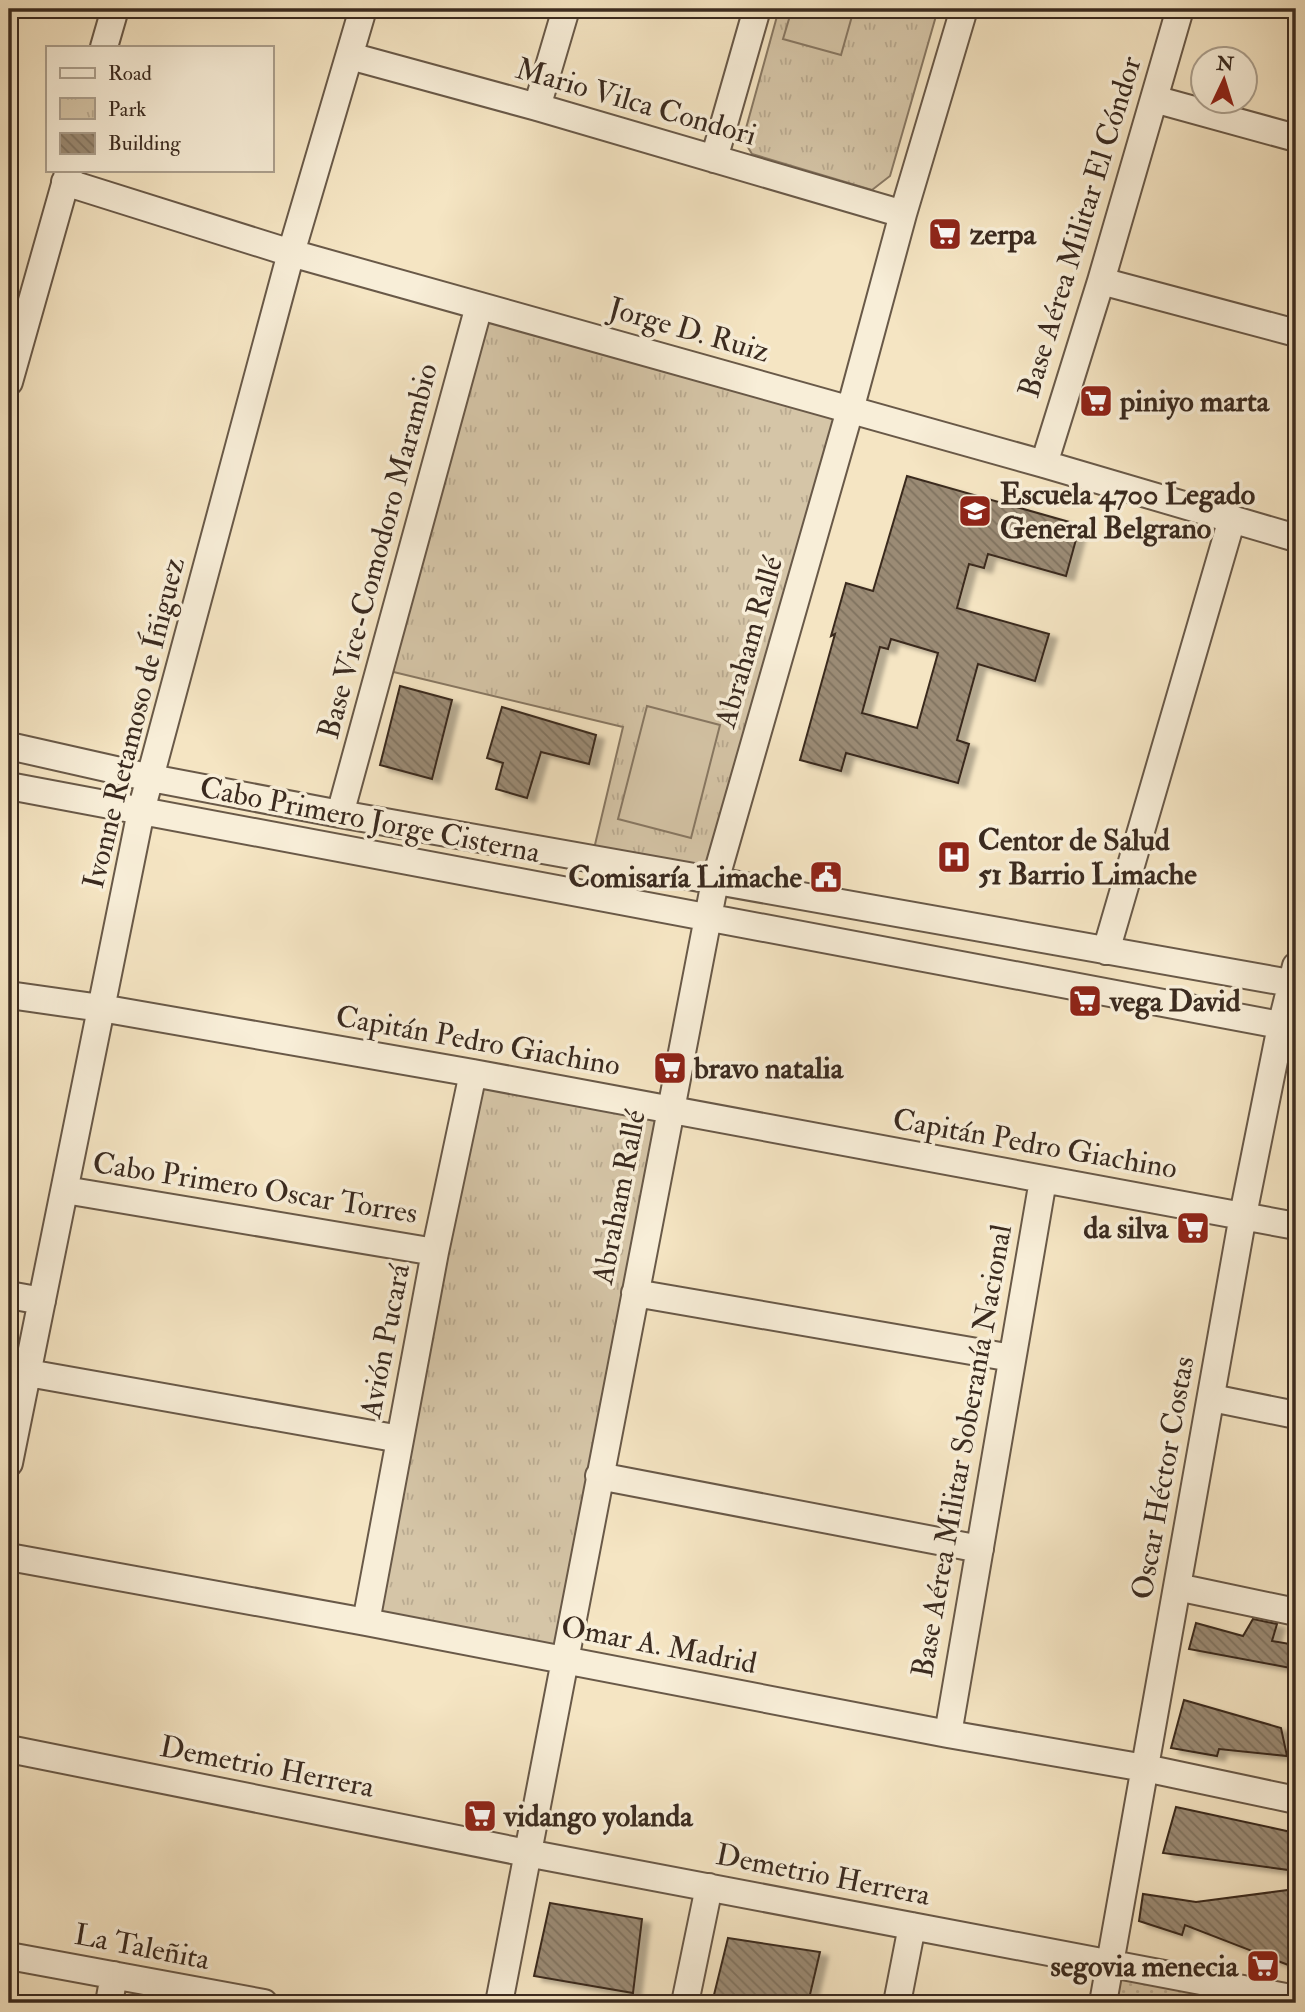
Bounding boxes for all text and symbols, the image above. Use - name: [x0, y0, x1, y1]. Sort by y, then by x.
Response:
- legend: [46, 46, 273, 172]
- north arrow: [1190, 46, 1260, 116]
- street label: Mario Vilca Condori: [511, 50, 761, 154]
- text: N: [1215, 51, 1235, 77]
- street label: Base Aérea Militar El Cóndor: [1010, 52, 1150, 402]
- text: Road: [108, 60, 153, 87]
- text: Park: [108, 96, 146, 123]
- text: Building: [108, 130, 181, 157]
- supermarket icon: zerpa: [926, 215, 964, 253]
- place label: zerpa: [970, 216, 1037, 253]
- street label: Jorge D. Ruiz: [603, 289, 774, 371]
- street label: Base Vice-Comodoro Marambio: [310, 359, 446, 743]
- supermarket icon: piniyo marta: [1077, 382, 1115, 420]
- place label: piniyo marta: [1119, 383, 1271, 420]
- place label: Escuela 4700 Legado General Belgrano: [1000, 476, 1255, 547]
- school or university icon: Escuela 4700 Legado General Belgrano: [956, 492, 994, 530]
- street label: Abraham Rallé: [707, 552, 791, 733]
- street label: Ivonne Retamoso de Íñiguez: [75, 554, 193, 892]
- street label: Cabo Primero Jorge Cisterna: [197, 769, 544, 871]
- place label: Centor de Salud 51 Barrio Limache: [978, 822, 1197, 893]
- hospital icon: Centor de Salud 51 Barrio Limache: [935, 838, 973, 876]
- public building icon: Comisaría Limache: [807, 858, 845, 896]
- place label: Comisaría Limache: [568, 859, 802, 896]
- supermarket icon: vega David: [1066, 982, 1104, 1020]
- place label: vega David: [1109, 983, 1241, 1020]
- street label: Capitán Pedro Giachino: [333, 998, 623, 1084]
- supermarket icon: bravo natalia: [651, 1049, 689, 1087]
- place label: bravo natalia: [693, 1050, 845, 1087]
- street label: Capitán Pedro Giachino: [890, 1101, 1180, 1187]
- street label: Abraham Rallé: [584, 1106, 654, 1288]
- street label: Cabo Primero Oscar Torres: [90, 1144, 420, 1232]
- supermarket icon: da silva: [1174, 1209, 1212, 1247]
- place label: da silva: [1084, 1210, 1170, 1247]
- street label: Base Aérea Militar Soberanía Nacional: [904, 1221, 1020, 1680]
- street label: Avión Pucará: [352, 1260, 418, 1422]
- street label: Oscar Héctor Costas: [1123, 1354, 1203, 1602]
- street label: Omar A. Madrid: [558, 1608, 760, 1682]
- street label: Demetrio Herrera: [157, 1728, 378, 1806]
- supermarket icon: vidango yolanda: [461, 1797, 499, 1835]
- place label: vidango yolanda: [503, 1798, 694, 1835]
- street label: Demetrio Herrera: [713, 1836, 934, 1914]
- street label: La Taleñita: [71, 1916, 213, 1978]
- supermarket icon: segovia menecia: [1244, 1947, 1282, 1985]
- place label: segovia menecia: [1051, 1948, 1240, 1985]

